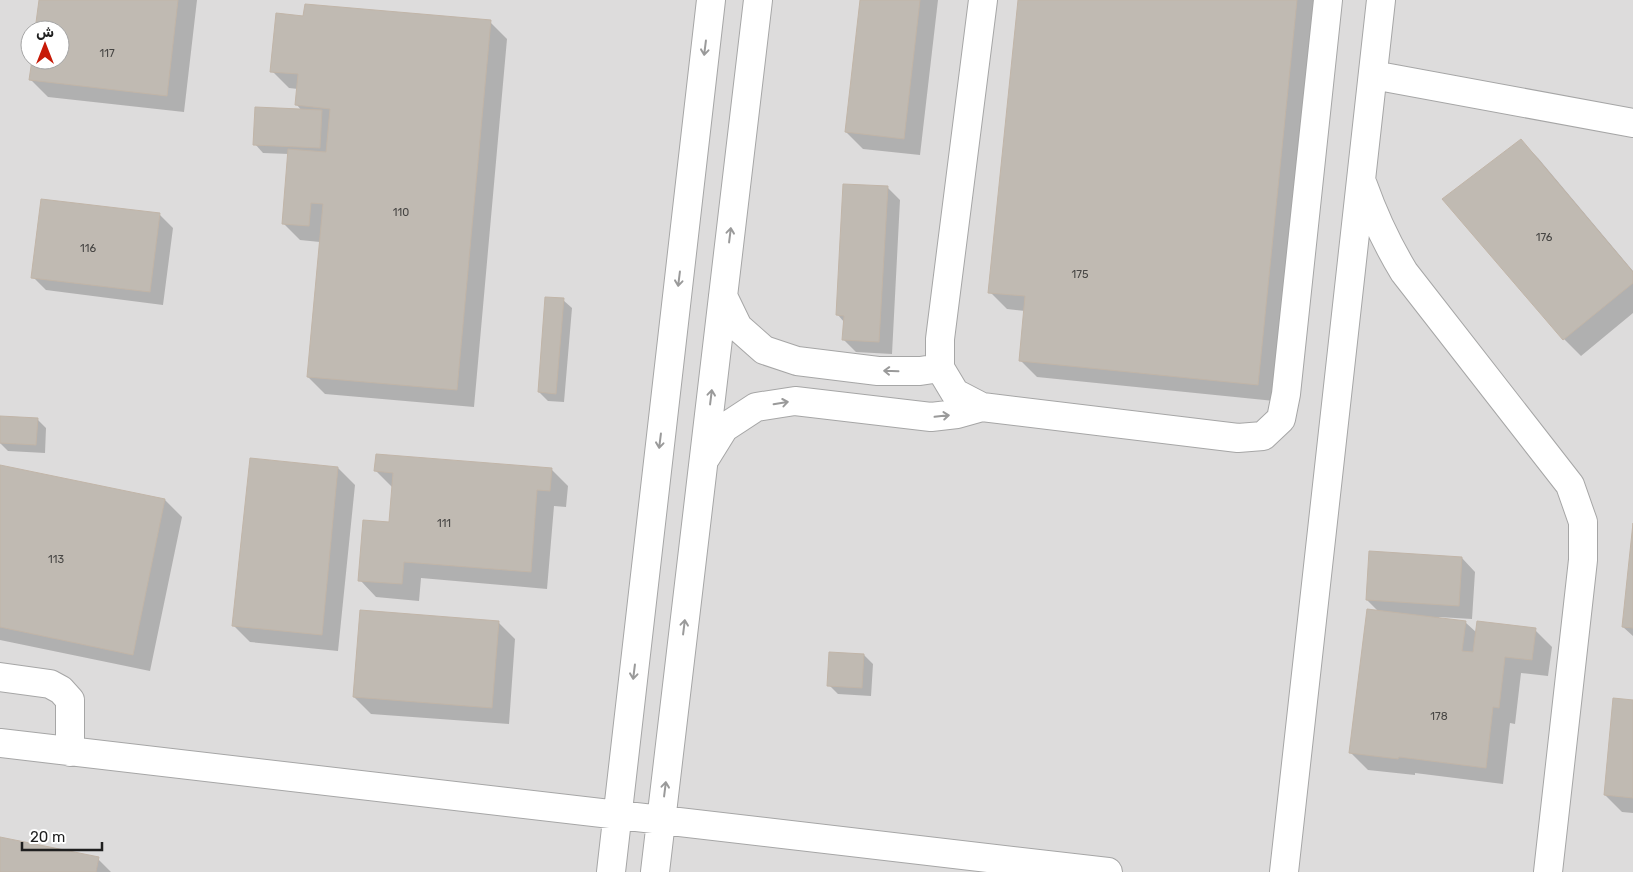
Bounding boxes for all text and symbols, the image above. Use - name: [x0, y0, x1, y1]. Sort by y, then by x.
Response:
- north arrow: [20, 20, 70, 70]
- text: ش: [36, 24, 54, 41]
- one-way arrow: [700, 40, 710, 56]
- house number: 117: [99, 47, 115, 60]
- house number: 110: [393, 206, 409, 219]
- one-way arrow: [725, 227, 735, 243]
- house number: 176: [1536, 231, 1553, 244]
- house number: 116: [80, 242, 96, 255]
- house number: 175: [1072, 268, 1089, 281]
- one-way arrow: [674, 271, 684, 287]
- one-way arrow: [884, 367, 900, 376]
- one-way arrow: [706, 389, 716, 405]
- one-way arrow: [772, 398, 788, 408]
- one-way arrow: [934, 411, 950, 421]
- one-way arrow: [655, 433, 665, 449]
- house number: 111: [437, 517, 451, 530]
- house number: 113: [48, 553, 64, 566]
- one-way arrow: [679, 620, 689, 636]
- one-way arrow: [629, 664, 639, 680]
- house number: 178: [1430, 710, 1448, 723]
- one-way arrow: [660, 781, 670, 797]
- scale bar: [22, 820, 102, 852]
- text: 20 m: [30, 828, 65, 846]

